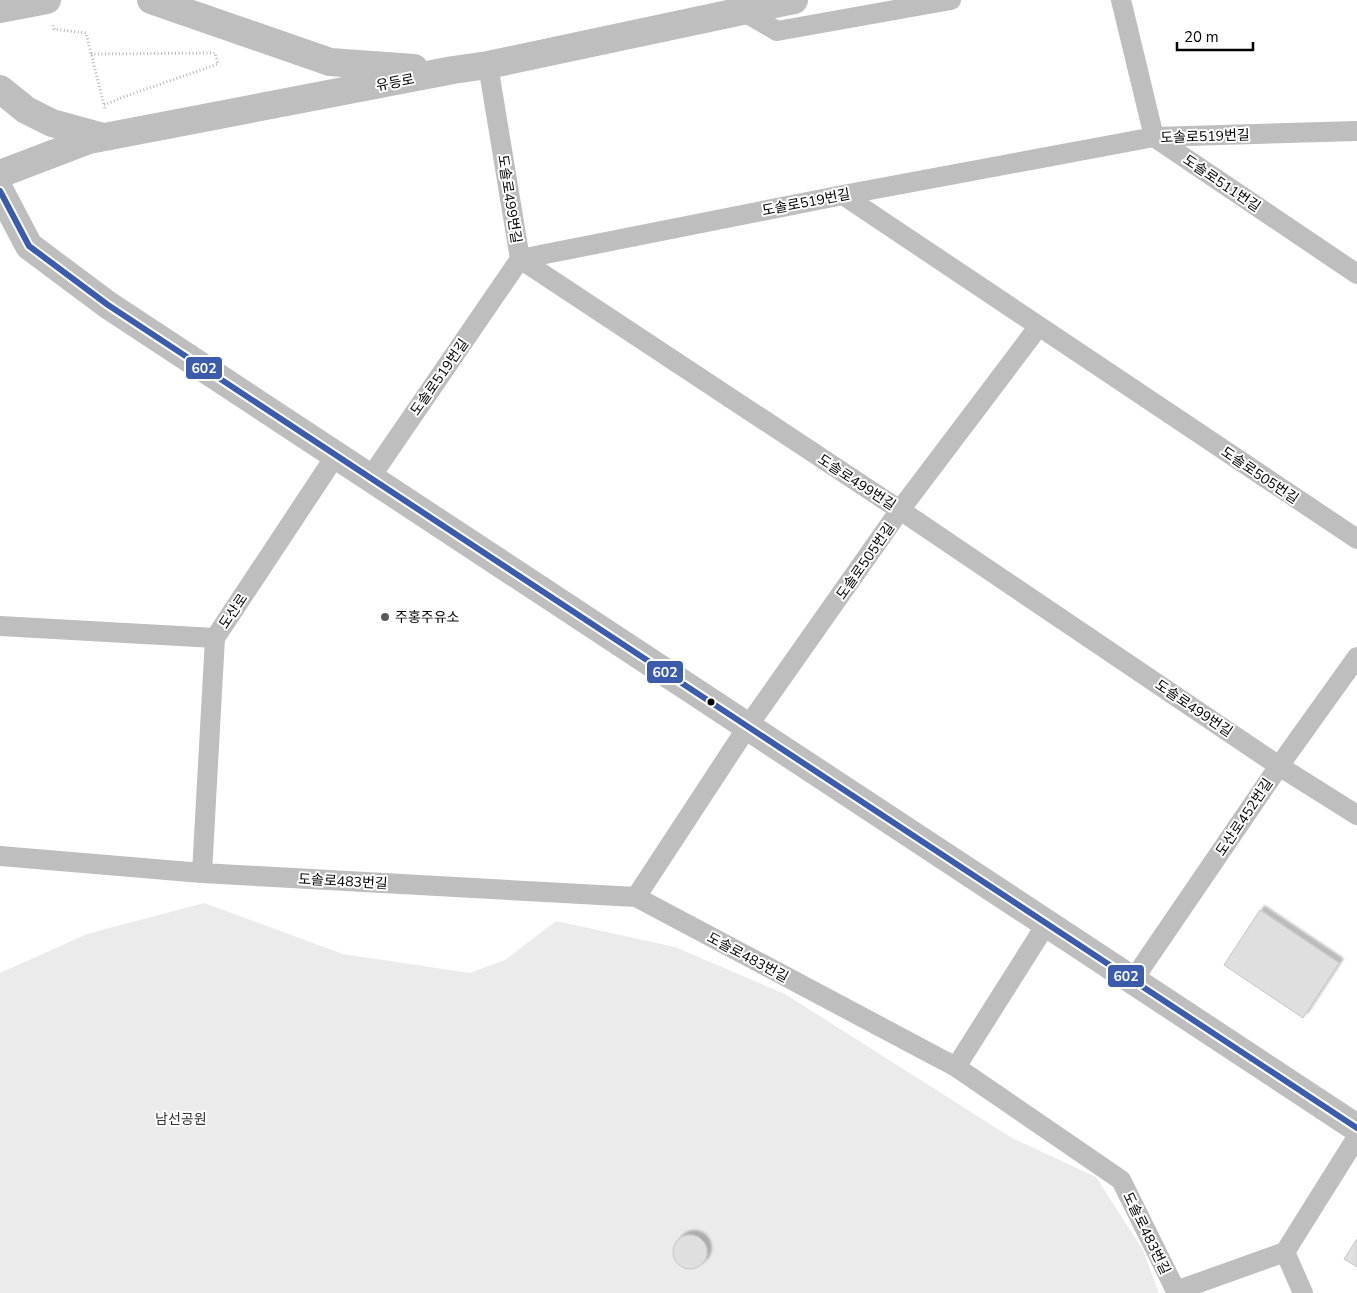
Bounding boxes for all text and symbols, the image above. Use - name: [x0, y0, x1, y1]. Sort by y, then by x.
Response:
- scale bar: [1177, 20, 1253, 52]
- text: 20 m: [1184, 27, 1219, 47]
- street label: 유등로: [374, 69, 416, 96]
- street label: 도솔로519번길: [1160, 125, 1250, 148]
- street label: 도솔로511번길: [1179, 150, 1264, 216]
- street label: 도솔로499번길: [493, 153, 526, 245]
- street label: 도솔로519번길: [760, 185, 852, 220]
- street label: 도솔로519번길: [406, 335, 473, 419]
- line badge: 602: [185, 356, 223, 380]
- text: 602: [191, 359, 217, 378]
- street label: 도솔로505번길: [1217, 442, 1302, 508]
- street label: 도솔로499번길: [814, 450, 899, 515]
- street label: 도솔로505번길: [832, 519, 899, 603]
- street label: 도산로: [215, 590, 252, 633]
- place label: 주홍주유소: [395, 608, 460, 627]
- marker: 주홍주유소: [379, 611, 391, 623]
- line badge: 602: [646, 660, 684, 684]
- text: 602: [652, 663, 678, 682]
- street label: 도솔로499번길: [1151, 675, 1236, 741]
- unlabelled marker: [706, 697, 716, 707]
- street label: 도산로452번길: [1211, 775, 1277, 860]
- street label: 도솔로483번길: [298, 870, 388, 893]
- street label: 도솔로483번길: [704, 928, 792, 987]
- line badge: 602: [1107, 964, 1145, 988]
- text: 602: [1113, 967, 1139, 986]
- park label: 남선공원: [155, 1110, 207, 1129]
- street label: 도솔로483번길: [1118, 1189, 1175, 1278]

